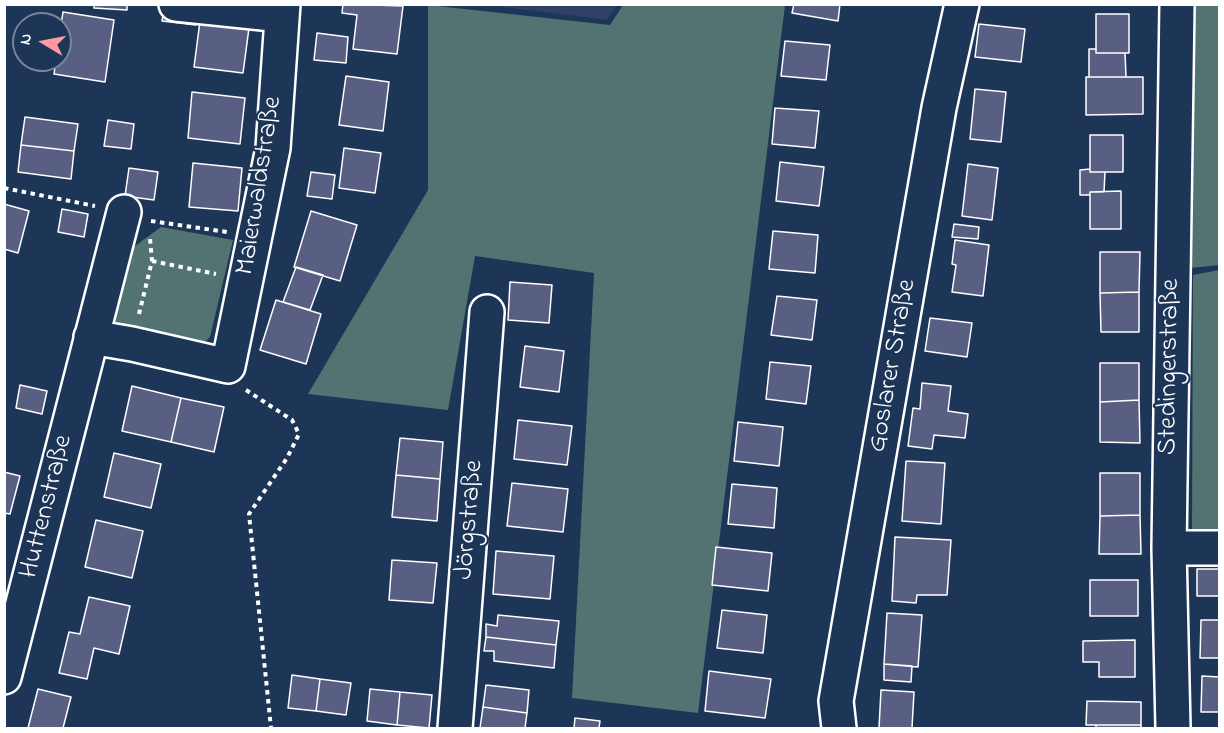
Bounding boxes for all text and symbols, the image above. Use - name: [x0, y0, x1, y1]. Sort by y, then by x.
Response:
- north arrow: [12, 12, 72, 72]
- text: N: [13, 32, 39, 47]
- street label: Maierwaldstraße: [231, 94, 291, 278]
- street label: Goslarer Straße: [863, 277, 925, 455]
- street label: Stedingerstraße: [1153, 279, 1189, 455]
- street label: Huttenstraße: [15, 432, 81, 582]
- street label: Jörgstraße: [450, 459, 492, 581]

